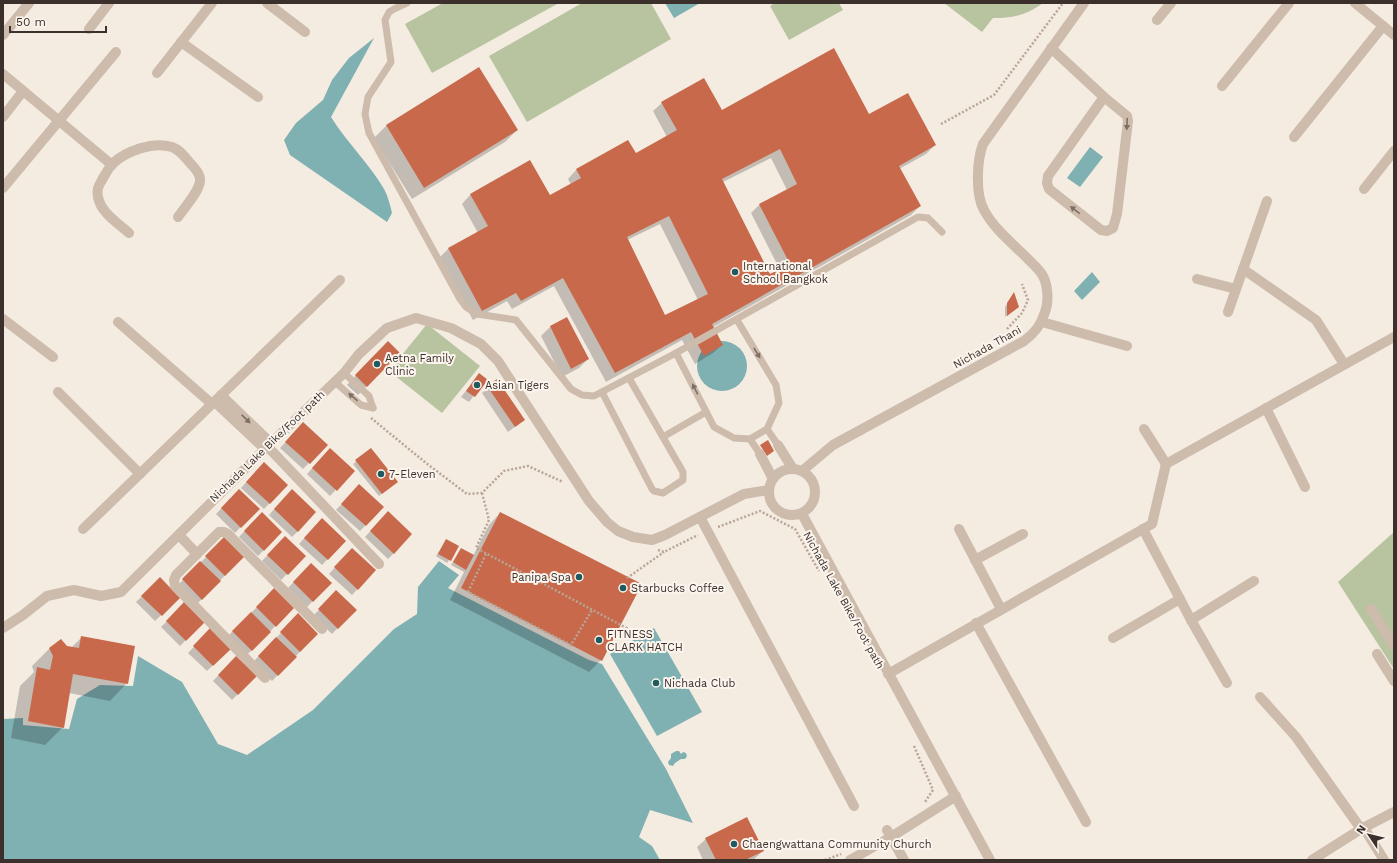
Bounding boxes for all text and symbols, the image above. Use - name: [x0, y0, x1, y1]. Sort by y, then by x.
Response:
- scale bar: [10, 8, 106, 34]
- text: 50 m: [16, 15, 46, 29]
- one-way arrow: [1124, 118, 1131, 130]
- one-way arrow: [1070, 205, 1081, 214]
- place label: International School Bangkok: [743, 260, 828, 286]
- marker: International School Bangkok: [730, 267, 740, 277]
- street label: Nichada Thani: [951, 323, 1024, 371]
- one-way arrow: [753, 347, 760, 359]
- place label: Aetna Family Clinic: [385, 352, 454, 378]
- marker: Aetna Family Clinic: [372, 359, 382, 369]
- place label: Asian Tigers: [485, 379, 549, 392]
- marker: Asian Tigers: [472, 380, 482, 390]
- one-way arrow: [692, 384, 698, 395]
- street label: Nichada Lake Bike/Foot path: [207, 388, 328, 505]
- one-way arrow: [348, 393, 358, 402]
- one-way arrow: [242, 414, 251, 423]
- place label: 7-Eleven: [389, 468, 436, 481]
- marker: 7-Eleven: [376, 469, 386, 479]
- street label: Nichada Lake Bike/Foot path: [800, 529, 887, 671]
- place label: Panipa Spa: [512, 571, 571, 584]
- marker: Panipa Spa: [574, 572, 584, 582]
- place label: Starbucks Coffee: [631, 582, 724, 595]
- marker: Starbucks Coffee: [618, 583, 628, 593]
- place label: FITNESS CLARK HATCH: [607, 628, 683, 654]
- marker: FITNESS CLARK HATCH: [594, 635, 604, 645]
- place label: Nichada Club: [664, 677, 736, 690]
- marker: Nichada Club: [651, 678, 661, 688]
- north arrow: [1349, 815, 1389, 855]
- text: N: [1354, 822, 1369, 837]
- place label: Chaengwattana Community Church: [742, 838, 932, 851]
- marker: Chaengwattana Community Church: [729, 839, 739, 849]

